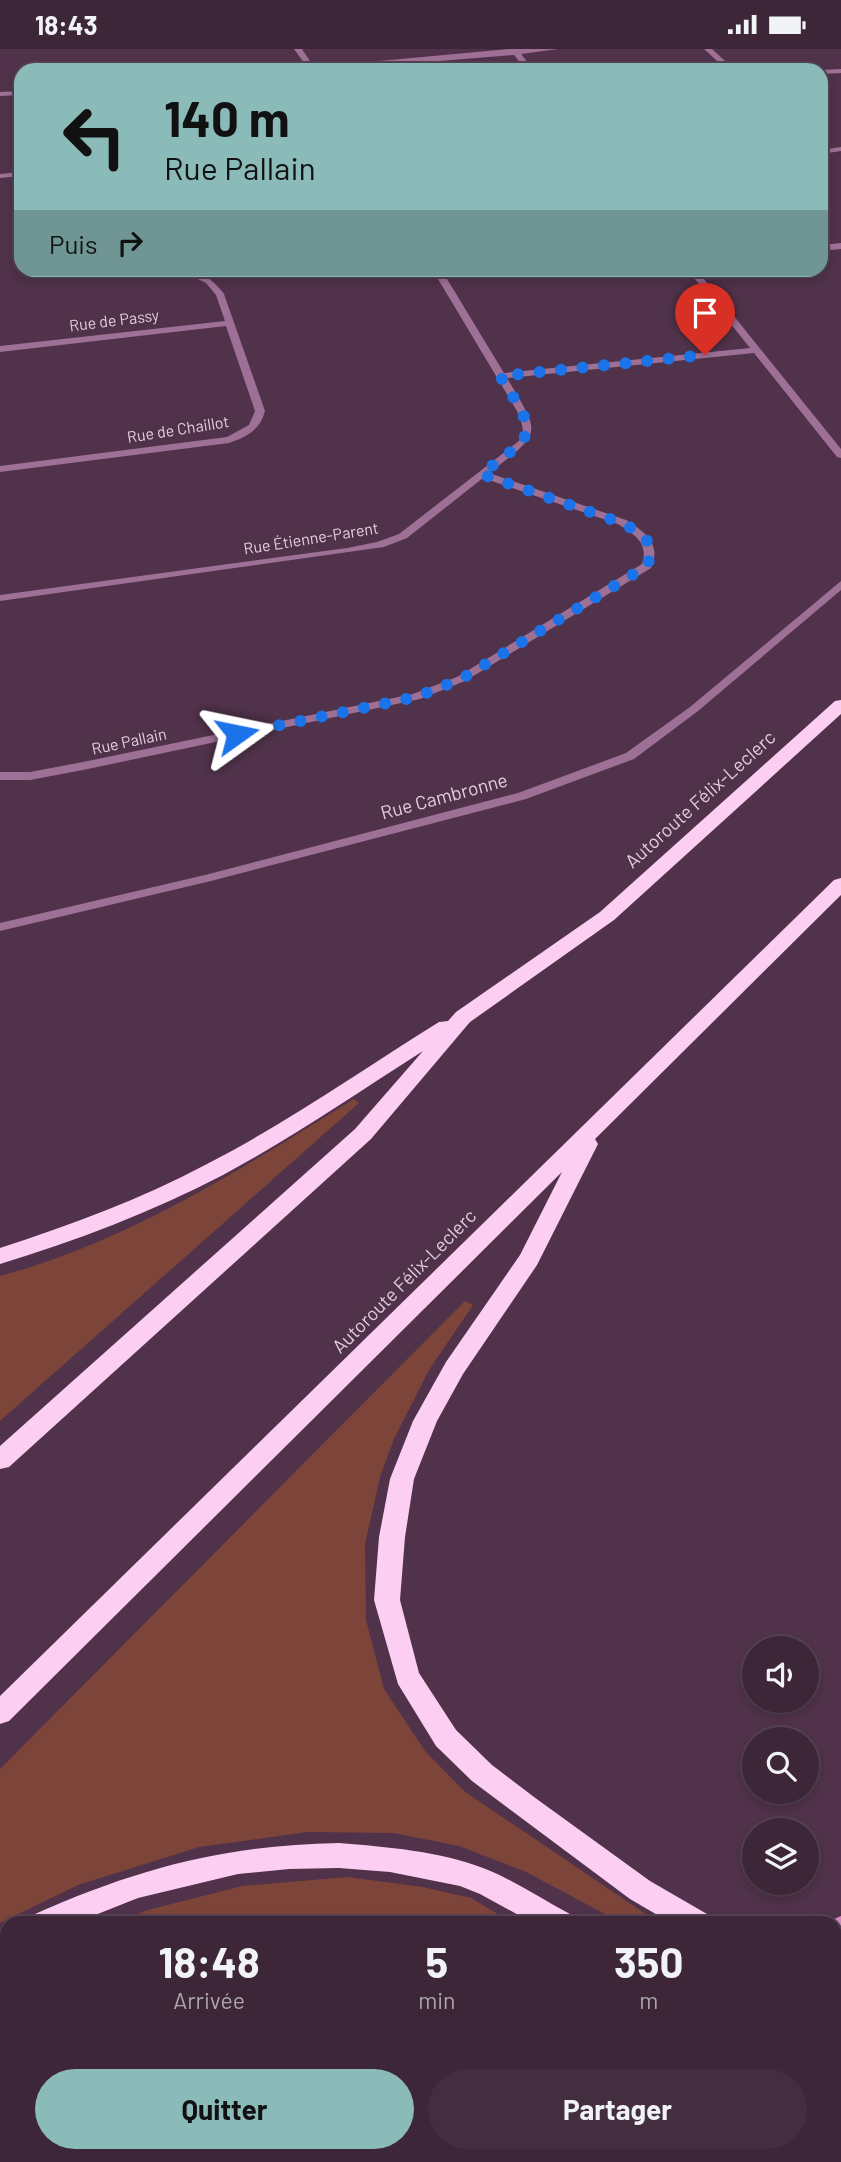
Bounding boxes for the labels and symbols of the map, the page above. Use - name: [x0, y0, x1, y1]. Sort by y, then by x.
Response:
- pin: [675, 283, 735, 355]
- street label: Rue de Passy: [68, 305, 160, 334]
- street label: Rue de Chaillot: [126, 411, 230, 446]
- street label: Rue Étienne-Parent: [242, 517, 380, 558]
- position arrow: [200, 697, 274, 771]
- street label: Rue Pallain: [90, 723, 168, 758]
- street label: Autoroute Félix-Leclerc: [620, 725, 780, 872]
- street label: Rue Cambronne: [378, 768, 510, 824]
- street label: Autoroute Félix-Leclerc: [327, 1204, 480, 1357]

